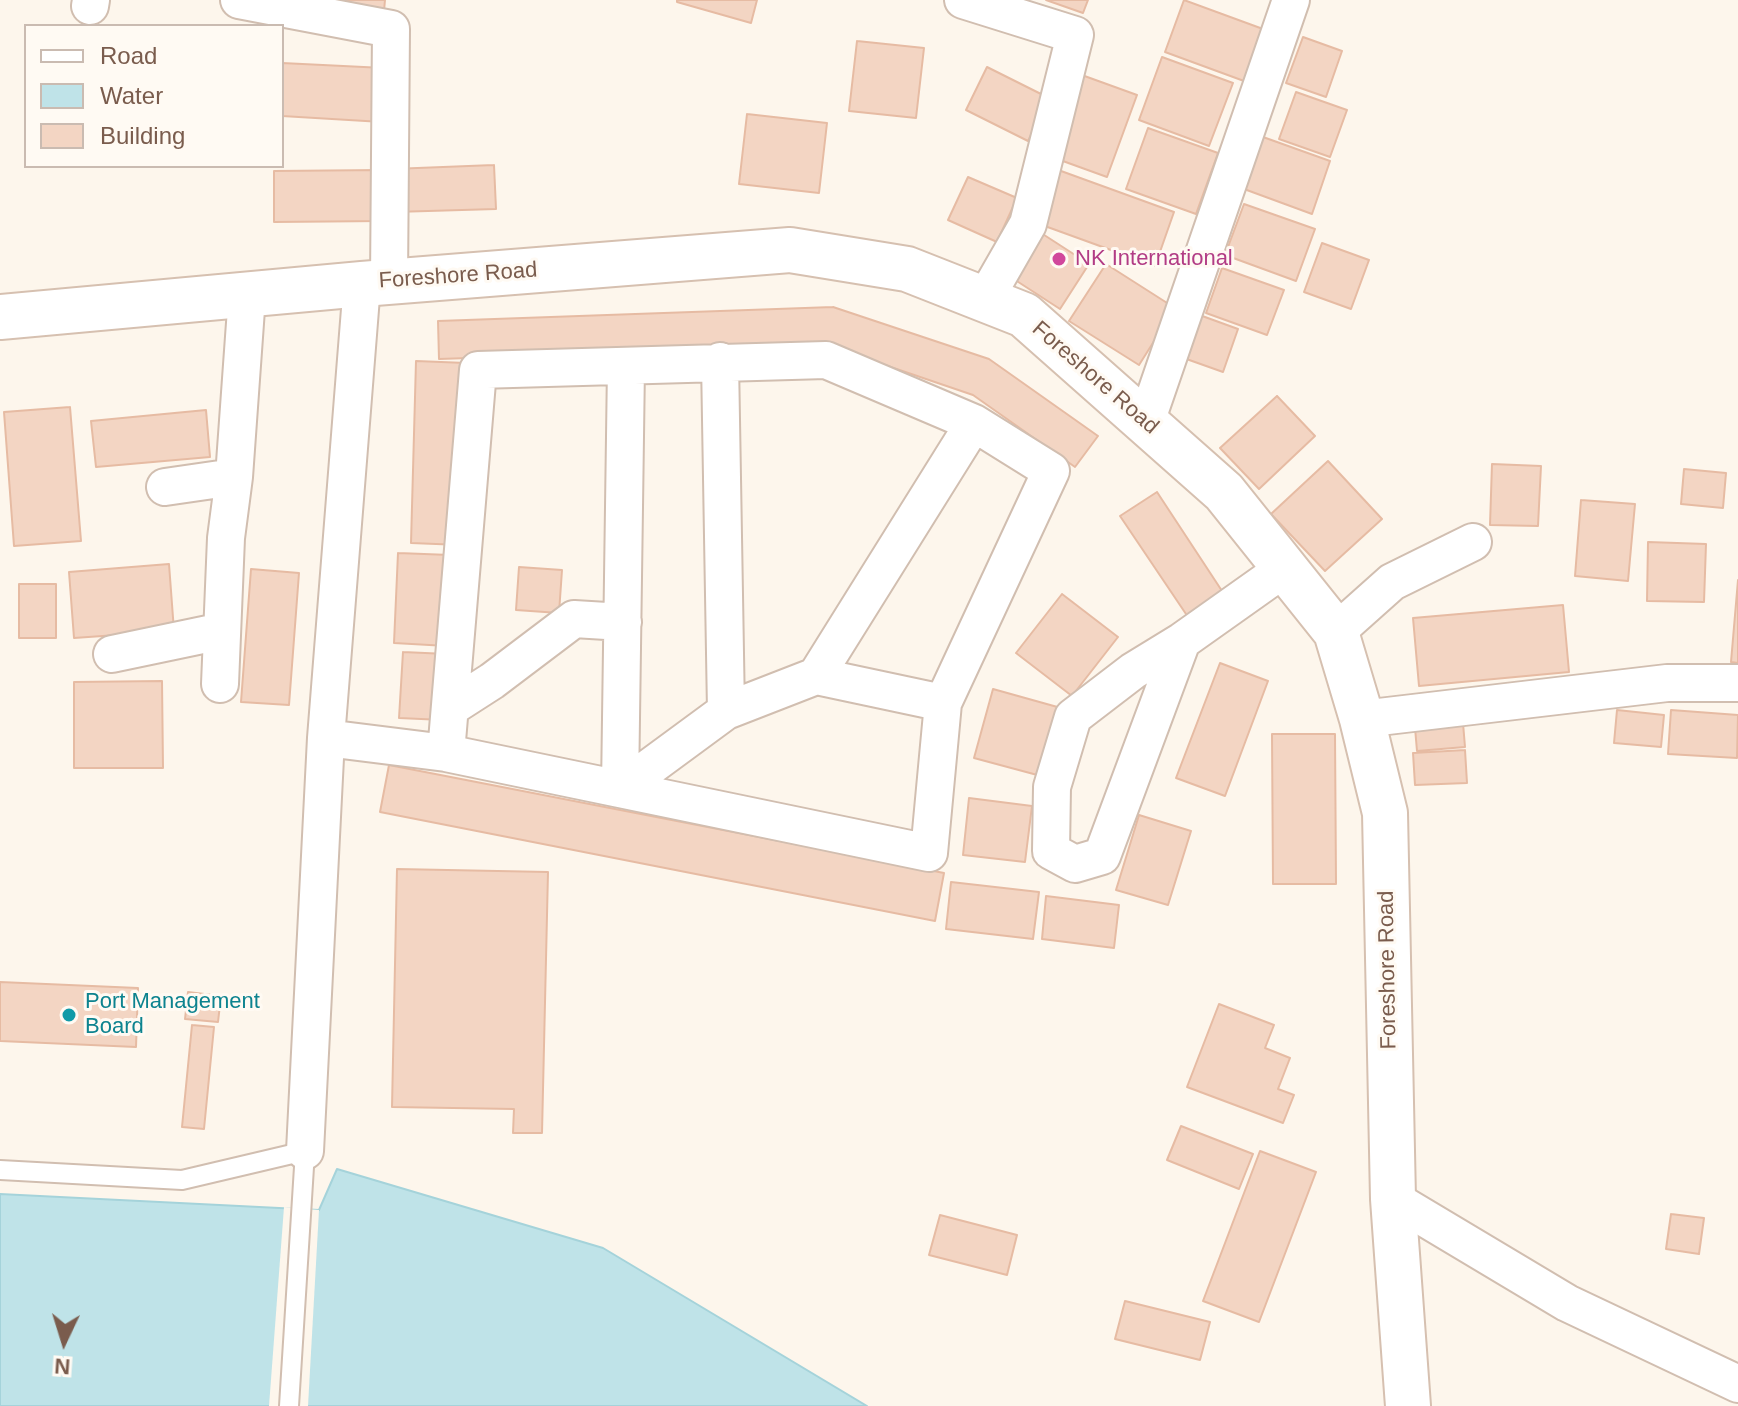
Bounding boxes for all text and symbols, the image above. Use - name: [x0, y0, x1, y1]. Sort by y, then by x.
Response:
- legend: [24, 24, 284, 168]
- text: Road: [100, 42, 157, 69]
- text: Water: [100, 82, 163, 109]
- text: Building: [100, 122, 185, 149]
- place label: NK International: [1075, 246, 1233, 272]
- marker: NK International: [1050, 250, 1068, 268]
- street label: Foreshore Road: [378, 257, 538, 295]
- street label: Foreshore Road: [1026, 316, 1164, 440]
- street label: Foreshore Road: [1373, 890, 1403, 1050]
- place label: Port Management Board: [85, 989, 260, 1040]
- marker: Port Management Board: [60, 1006, 78, 1024]
- north arrow: [24, 1302, 104, 1382]
- text: N: [54, 1353, 71, 1379]

